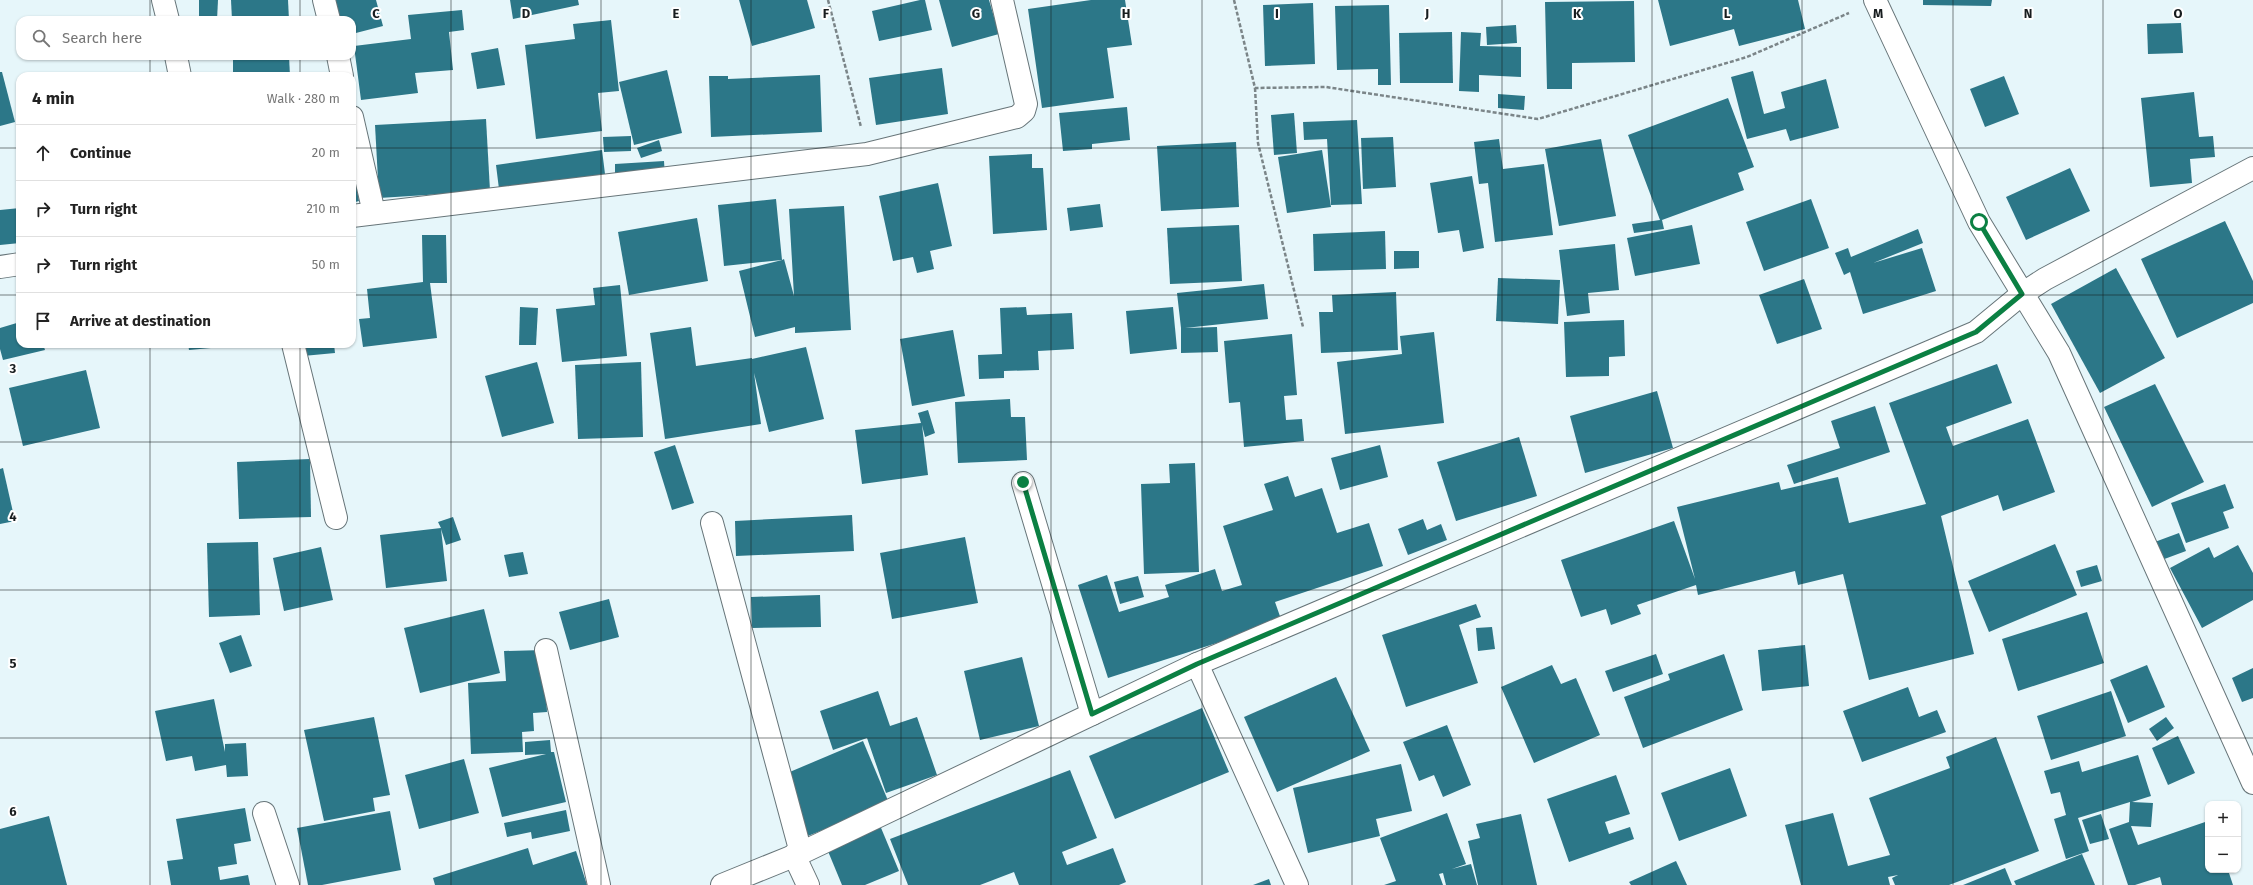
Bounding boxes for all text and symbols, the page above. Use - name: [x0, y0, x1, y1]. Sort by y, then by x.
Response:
- text: C: [372, 6, 380, 21]
- text: D: [522, 6, 531, 21]
- text: E: [673, 6, 680, 21]
- text: F: [823, 6, 830, 21]
- text: G: [972, 6, 980, 21]
- text: H: [1122, 6, 1130, 21]
- text: I: [1275, 6, 1279, 21]
- text: J: [1424, 6, 1429, 21]
- text: K: [1573, 6, 1582, 21]
- text: L: [1724, 6, 1731, 21]
- text: M: [1873, 6, 1883, 21]
- text: N: [2024, 6, 2032, 21]
- text: O: [2174, 6, 2183, 21]
- search box: [16, 16, 356, 60]
- icon: search: [30, 27, 52, 49]
- text: Search here: [62, 29, 142, 47]
- text: 4 min: [32, 88, 75, 109]
- text: Walk · 280 m: [267, 91, 340, 106]
- icon: ahead: [32, 142, 54, 164]
- text: Continue: [70, 144, 131, 162]
- text: 20 m: [312, 145, 340, 160]
- icon: right: [32, 198, 54, 220]
- text: Turn right: [70, 200, 137, 218]
- text: 210 m: [306, 201, 340, 216]
- route start: [1970, 213, 1988, 231]
- icon: right: [32, 254, 54, 276]
- text: Turn right: [70, 256, 137, 274]
- text: 50 m: [312, 257, 340, 272]
- icon: arrive: [32, 310, 54, 332]
- text: Arrive at destination: [70, 312, 211, 330]
- text: 3: [9, 361, 17, 376]
- route end: [1014, 473, 1032, 491]
- text: 4: [9, 509, 17, 524]
- text: 5: [10, 656, 17, 671]
- map controls: [2205, 801, 2241, 873]
- button: +: [2205, 801, 2241, 837]
- text: 6: [9, 804, 17, 819]
- button: −: [2205, 837, 2241, 873]

